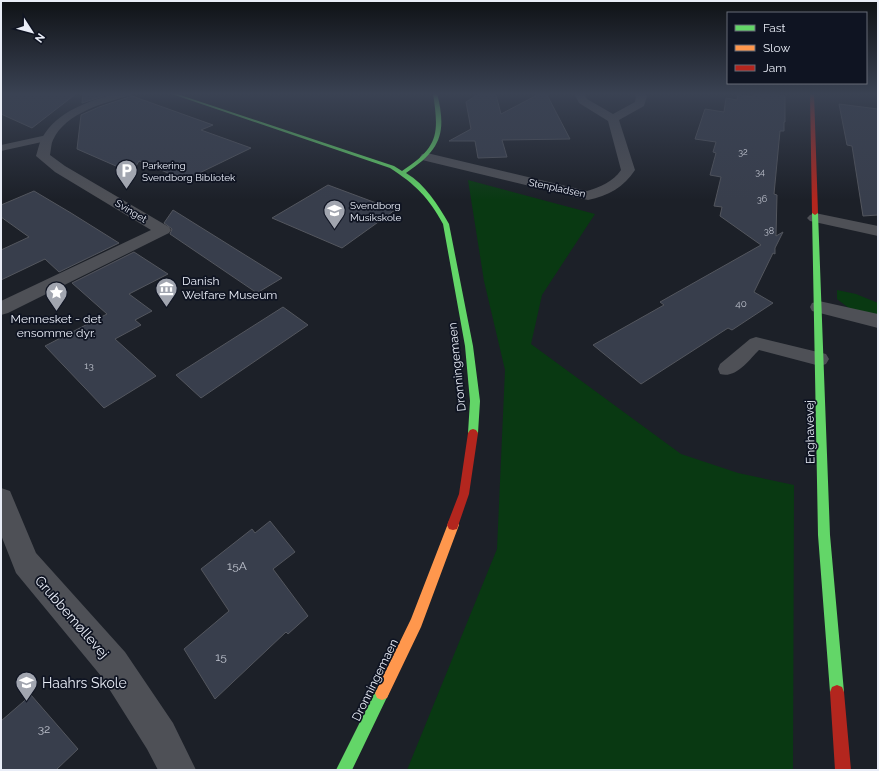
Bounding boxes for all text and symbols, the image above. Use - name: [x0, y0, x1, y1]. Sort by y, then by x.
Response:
- north arrow: [12, 12, 52, 52]
- legend: [727, 12, 867, 84]
- text: Fast: [763, 21, 786, 35]
- text: N: [32, 30, 47, 45]
- text: Slow: [763, 41, 790, 55]
- text: Jam: [763, 61, 786, 75]
- house number: 32: [738, 147, 748, 157]
- parking icon: Parkering Svendborg Bibliotek: [114, 158, 140, 191]
- place label: Parkering Svendborg Bibliotek: [142, 160, 236, 183]
- house number: 34: [755, 167, 765, 177]
- street label: Stenpladsen: [527, 177, 587, 199]
- house number: 36: [757, 194, 768, 204]
- street label: Svinget: [113, 197, 149, 225]
- school or university icon: Svendborg Musikskole: [321, 198, 347, 231]
- place label: Svendborg Musikskole: [350, 200, 402, 223]
- house number: 38: [764, 226, 774, 236]
- place label: Danish Welfare Museum: [182, 274, 277, 302]
- museum icon: Danish Welfare Museum: [154, 275, 180, 308]
- place icon: Mennesket - det ensomme dyr.: [43, 279, 69, 312]
- house number: 40: [735, 298, 747, 309]
- place label: Mennesket - det ensomme dyr.: [11, 312, 102, 340]
- street label: Dronningemaen: [445, 322, 469, 412]
- house number: 13: [84, 360, 94, 371]
- street label: Enghavevej: [802, 400, 818, 464]
- house number: 15A: [227, 559, 247, 573]
- street label: Grubbemøllevej: [32, 572, 112, 662]
- street label: Dronningemaen: [349, 637, 401, 723]
- house number: 15: [215, 650, 227, 664]
- school or university icon: Haahrs Skole: [13, 670, 39, 703]
- place label: Haahrs Skole: [42, 675, 127, 691]
- house number: 32: [38, 722, 50, 736]

